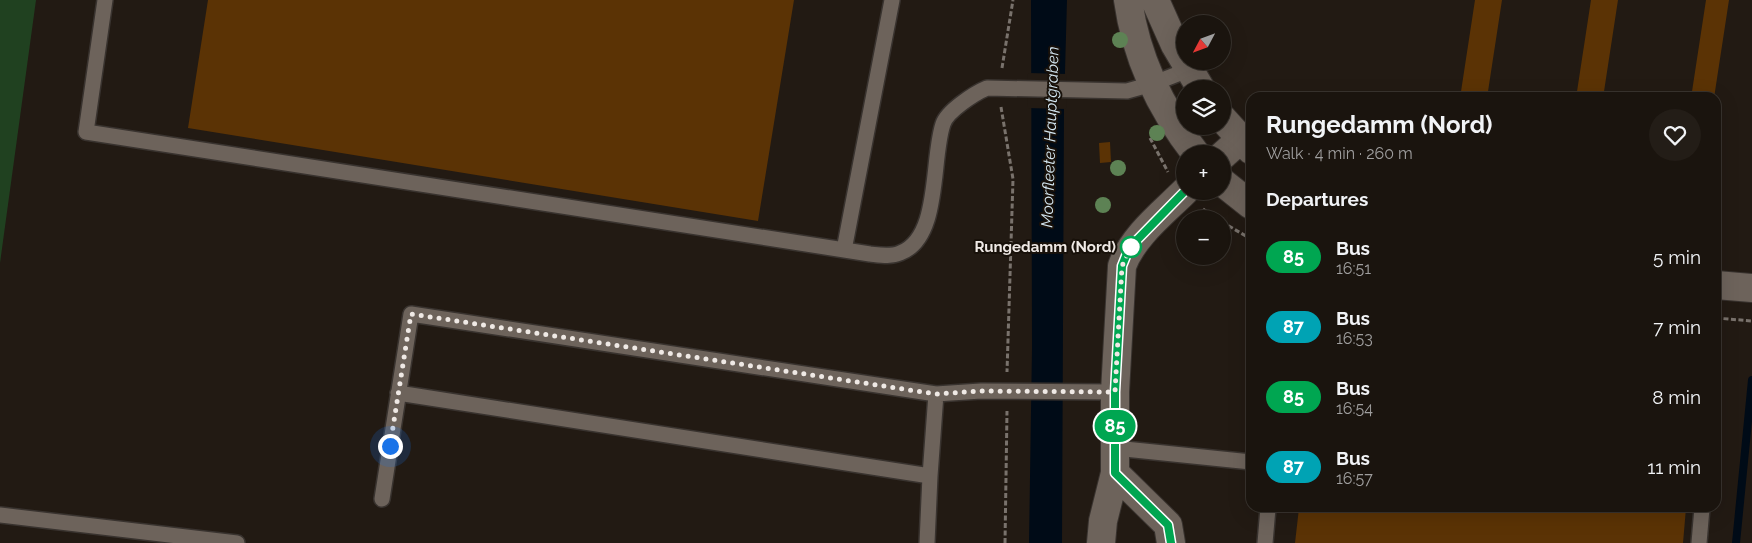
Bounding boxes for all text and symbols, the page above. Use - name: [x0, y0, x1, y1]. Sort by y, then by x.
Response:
- north arrow: [1176, 15, 1231, 70]
- map controls: [1176, 15, 1231, 265]
- water label: Moorfleeter Hauptgraben: [1037, 46, 1063, 228]
- button: layers: [1176, 80, 1231, 135]
- button: heart: [1649, 109, 1701, 161]
- text: Rungedamm (Nord): [1266, 110, 1493, 139]
- text: Walk · 4 min · 260 m: [1266, 144, 1413, 163]
- button: +: [1176, 145, 1231, 200]
- text: Departures: [1266, 188, 1368, 210]
- button: −: [1176, 210, 1231, 265]
- marker: Rungedamm (Nord): [1120, 236, 1142, 258]
- text: Bus: [1336, 237, 1370, 259]
- place label: Rungedamm (Nord): [974, 238, 1116, 256]
- text: 85: [1283, 246, 1304, 267]
- text: 5 min: [1653, 246, 1701, 268]
- text: 16:51: [1336, 259, 1371, 278]
- text: Bus: [1336, 307, 1370, 329]
- text: 87: [1283, 316, 1304, 337]
- text: 7 min: [1653, 316, 1701, 338]
- text: 16:53: [1336, 329, 1373, 348]
- text: Bus: [1336, 377, 1370, 399]
- text: 85: [1283, 386, 1304, 407]
- text: 8 min: [1652, 386, 1701, 408]
- text: 16:54: [1336, 399, 1373, 418]
- line badge: 85: [1092, 410, 1138, 442]
- text: 85: [1105, 415, 1125, 436]
- your location: [378, 434, 403, 459]
- text: Bus: [1336, 447, 1370, 469]
- text: 87: [1283, 456, 1304, 477]
- text: 11 min: [1647, 456, 1701, 478]
- text: 16:57: [1336, 469, 1373, 488]

